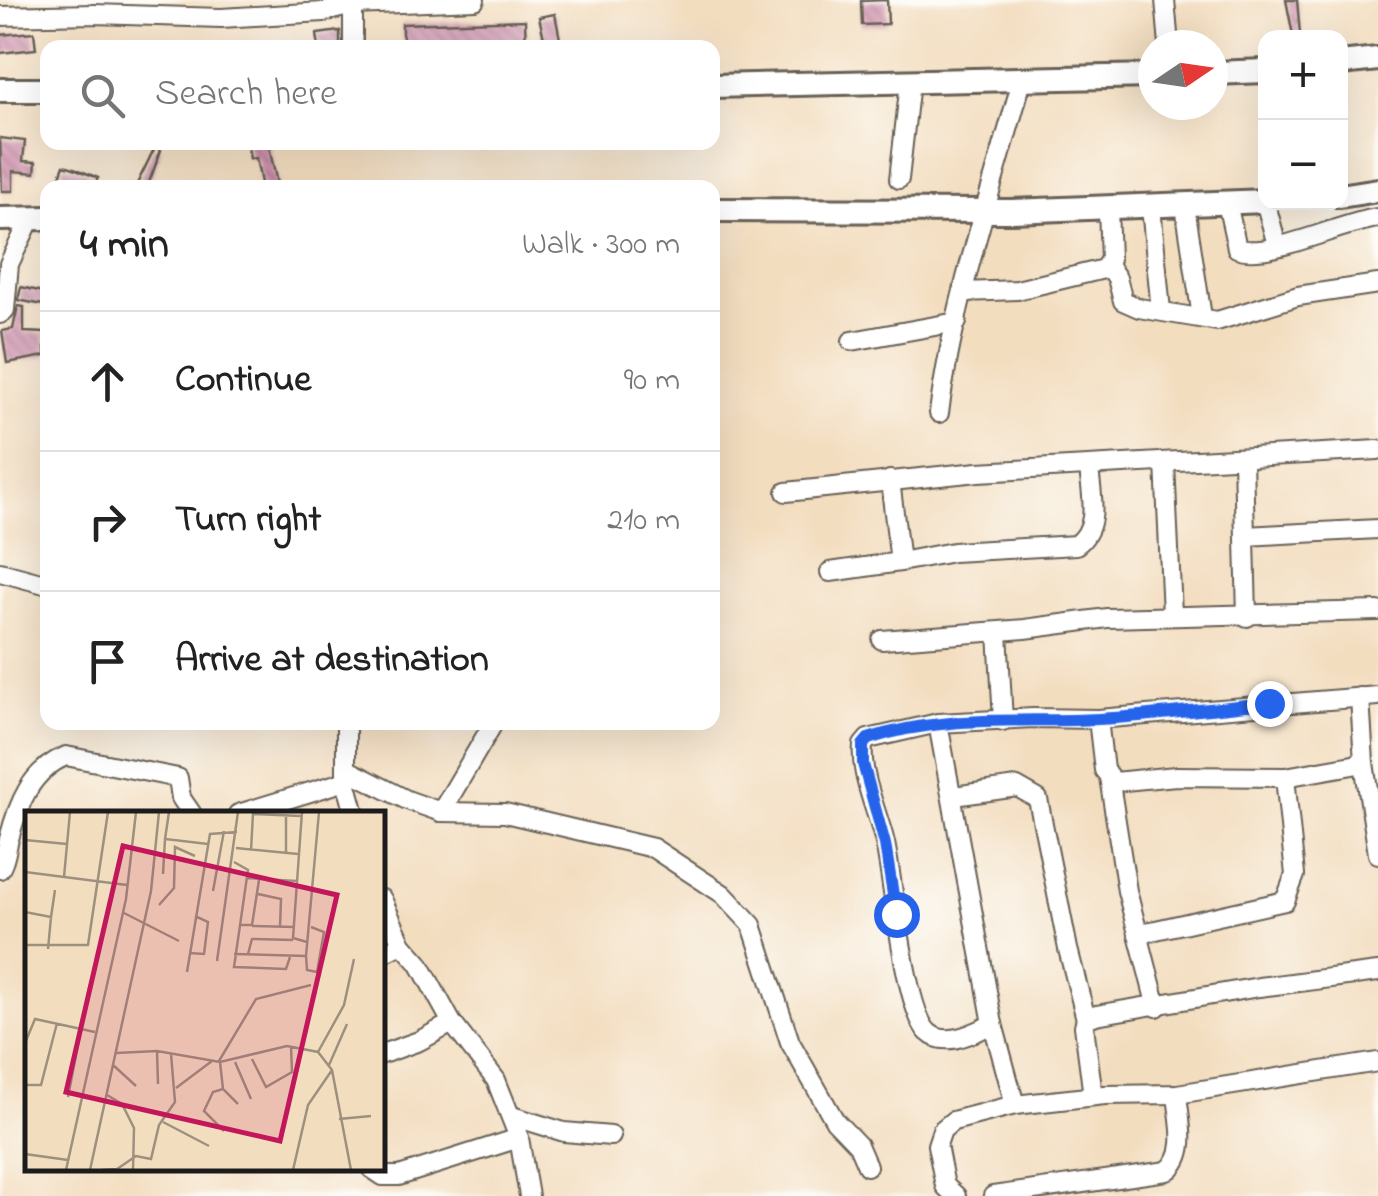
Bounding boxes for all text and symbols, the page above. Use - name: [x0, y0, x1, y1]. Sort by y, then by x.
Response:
- north arrow: [1138, 30, 1228, 120]
- map controls: [1258, 30, 1348, 210]
- button: +: [1258, 30, 1348, 120]
- search box: [40, 40, 720, 150]
- text: Search here: [155, 67, 337, 123]
- icon: search: [75, 68, 130, 123]
- button: −: [1258, 120, 1348, 210]
- text: 4 min: [80, 215, 169, 276]
- text: Walk · 300 m: [522, 222, 680, 269]
- text: Continue: [175, 353, 311, 409]
- icon: ahead: [80, 354, 135, 409]
- text: 90 m: [624, 358, 680, 405]
- text: Turn right: [175, 493, 321, 549]
- icon: right: [80, 494, 135, 549]
- text: 210 m: [607, 498, 680, 545]
- text: Arrive at destination: [175, 633, 489, 689]
- icon: arrive: [80, 634, 135, 689]
- route end: [1247, 681, 1293, 727]
- inset map: [25, 811, 385, 1171]
- route start: [874, 892, 920, 938]

